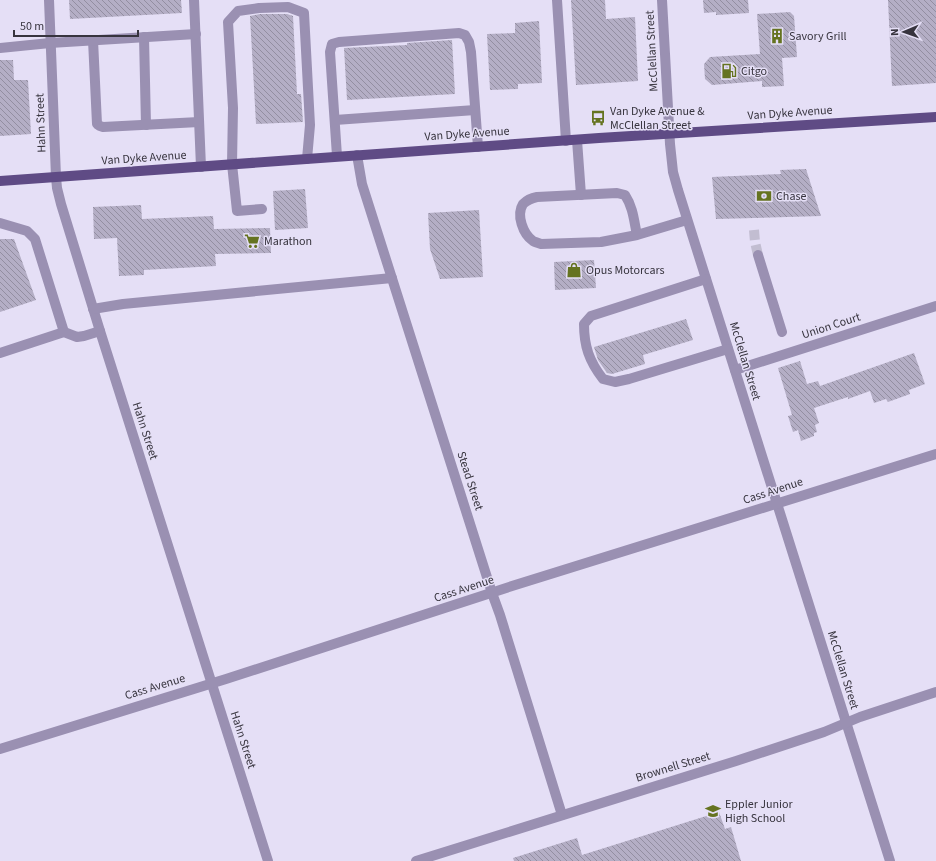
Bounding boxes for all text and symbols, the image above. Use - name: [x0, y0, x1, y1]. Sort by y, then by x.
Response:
- street label: McClellan Street: [641, 10, 663, 92]
- scale bar: [14, 12, 138, 38]
- north arrow: [884, 12, 924, 52]
- text: 50 m: [20, 18, 44, 35]
- building icon: Savory Grill: [768, 27, 786, 45]
- place label: Savory Grill: [789, 28, 847, 45]
- text: N: [887, 28, 902, 36]
- fuel station icon: Citgo: [720, 62, 738, 80]
- place label: Citgo: [741, 63, 767, 80]
- street label: Hahn Street: [31, 93, 51, 153]
- street label: Van Dyke Avenue: [747, 102, 833, 124]
- place label: Van Dyke Avenue & McClellan Street: [610, 103, 705, 134]
- bus stop icon: Van Dyke Avenue & McClellan Street: [589, 109, 607, 127]
- street label: Van Dyke Avenue: [424, 123, 510, 145]
- street label: Van Dyke Avenue: [101, 147, 187, 169]
- bank icon: Chase: [755, 187, 773, 205]
- place label: Chase: [776, 188, 806, 205]
- supermarket icon: Marathon: [243, 232, 261, 250]
- place label: Marathon: [264, 233, 312, 250]
- shop icon: Opus Motorcars: [565, 261, 583, 279]
- place label: Opus Motorcars: [586, 262, 665, 279]
- street label: Union Court: [799, 309, 863, 343]
- street label: McClellan Street: [725, 320, 765, 402]
- street label: Hahn Street: [128, 400, 162, 462]
- street label: Stead Street: [452, 449, 488, 513]
- street label: Cass Avenue: [741, 473, 805, 509]
- street label: Cass Avenue: [432, 571, 496, 607]
- street label: McClellan Street: [823, 629, 863, 711]
- street label: Cass Avenue: [123, 670, 187, 704]
- street label: Hahn Street: [226, 709, 260, 771]
- street label: Brownell Street: [634, 748, 712, 786]
- place label: Eppler Junior High School: [725, 796, 794, 827]
- school or university icon: Eppler Junior High School: [704, 802, 722, 820]

